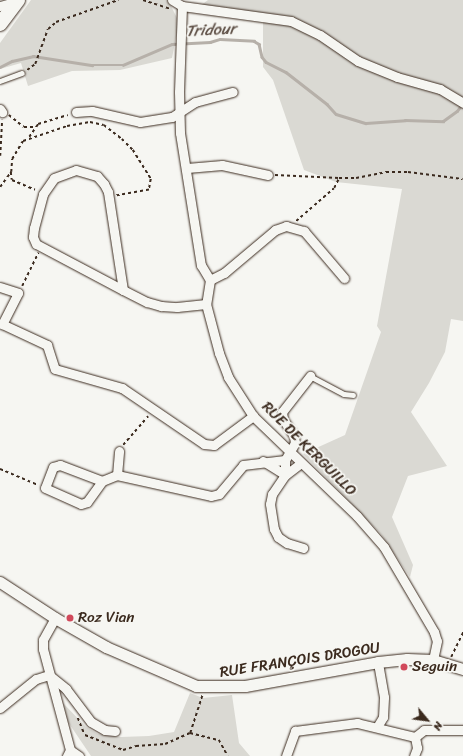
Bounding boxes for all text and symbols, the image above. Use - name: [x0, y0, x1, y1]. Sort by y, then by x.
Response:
- water label: Tridour: [185, 19, 237, 41]
- street label: RUE DE KERGUILLO: [258, 398, 360, 500]
- place label: Roz Vian: [78, 609, 134, 627]
- marker: Roz Vian: [65, 613, 75, 623]
- street label: RUE FRANÇOIS DROGOU: [218, 638, 382, 682]
- place label: Seguin: [412, 658, 457, 676]
- marker: Seguin: [399, 662, 409, 672]
- north arrow: [407, 700, 447, 740]
- text: N: [428, 718, 448, 734]

